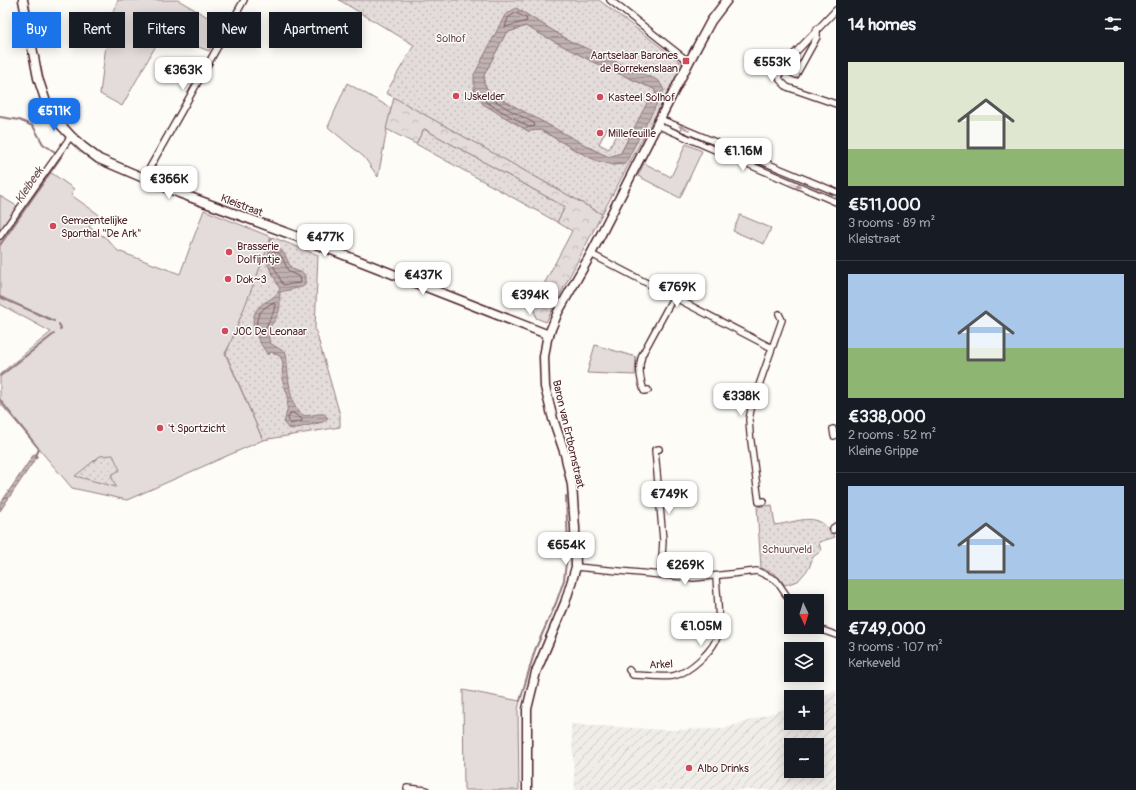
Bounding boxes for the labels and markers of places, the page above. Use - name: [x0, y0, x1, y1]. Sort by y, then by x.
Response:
- place label: Aartselaar Barones de Borrekenslaan: [590, 49, 678, 75]
- pin: €553K: [744, 49, 800, 83]
- marker: Aartselaar Barones de Borrekenslaan: [681, 56, 691, 66]
- pin: €363K: [155, 57, 211, 91]
- place label: IJskelder: [464, 90, 505, 103]
- marker: IJskelder: [451, 91, 461, 101]
- place label: Kasteel Solhof: [608, 91, 676, 104]
- marker: Kasteel Solhof: [595, 92, 605, 102]
- pin: €511K: [26, 98, 82, 132]
- place label: Millefeuille: [608, 127, 656, 140]
- marker: Millefeuille: [595, 128, 605, 138]
- pin: €1.16M: [710, 138, 776, 172]
- pin: €366K: [141, 166, 197, 200]
- place label: Gemeentelijke Sporthal "De Ark": [61, 214, 141, 240]
- marker: Gemeentelijke Sporthal "De Ark": [48, 221, 58, 231]
- pin: €477K: [297, 224, 353, 258]
- place label: Brasserie Dolfijntje: [237, 240, 280, 266]
- marker: Brasserie Dolfijntje: [224, 247, 234, 257]
- pin: €437K: [395, 262, 451, 296]
- place label: Dok~3: [236, 273, 267, 286]
- marker: Dok~3: [223, 274, 233, 284]
- pin: €769K: [649, 274, 705, 308]
- pin: €394K: [502, 282, 558, 316]
- place label: JOC De Leonaar: [233, 325, 307, 338]
- marker: JOC De Leonaar: [220, 326, 230, 336]
- pin: €338K: [713, 383, 769, 417]
- place label: 't Sportzicht: [168, 422, 226, 435]
- marker: 't Sportzicht: [155, 423, 165, 433]
- pin: €749K: [641, 481, 697, 515]
- pin: €654K: [538, 532, 594, 566]
- pin: €269K: [657, 552, 713, 586]
- pin: €1.05M: [668, 613, 734, 647]
- place label: Albo Drinks: [697, 762, 749, 775]
- marker: Albo Drinks: [684, 763, 694, 773]

